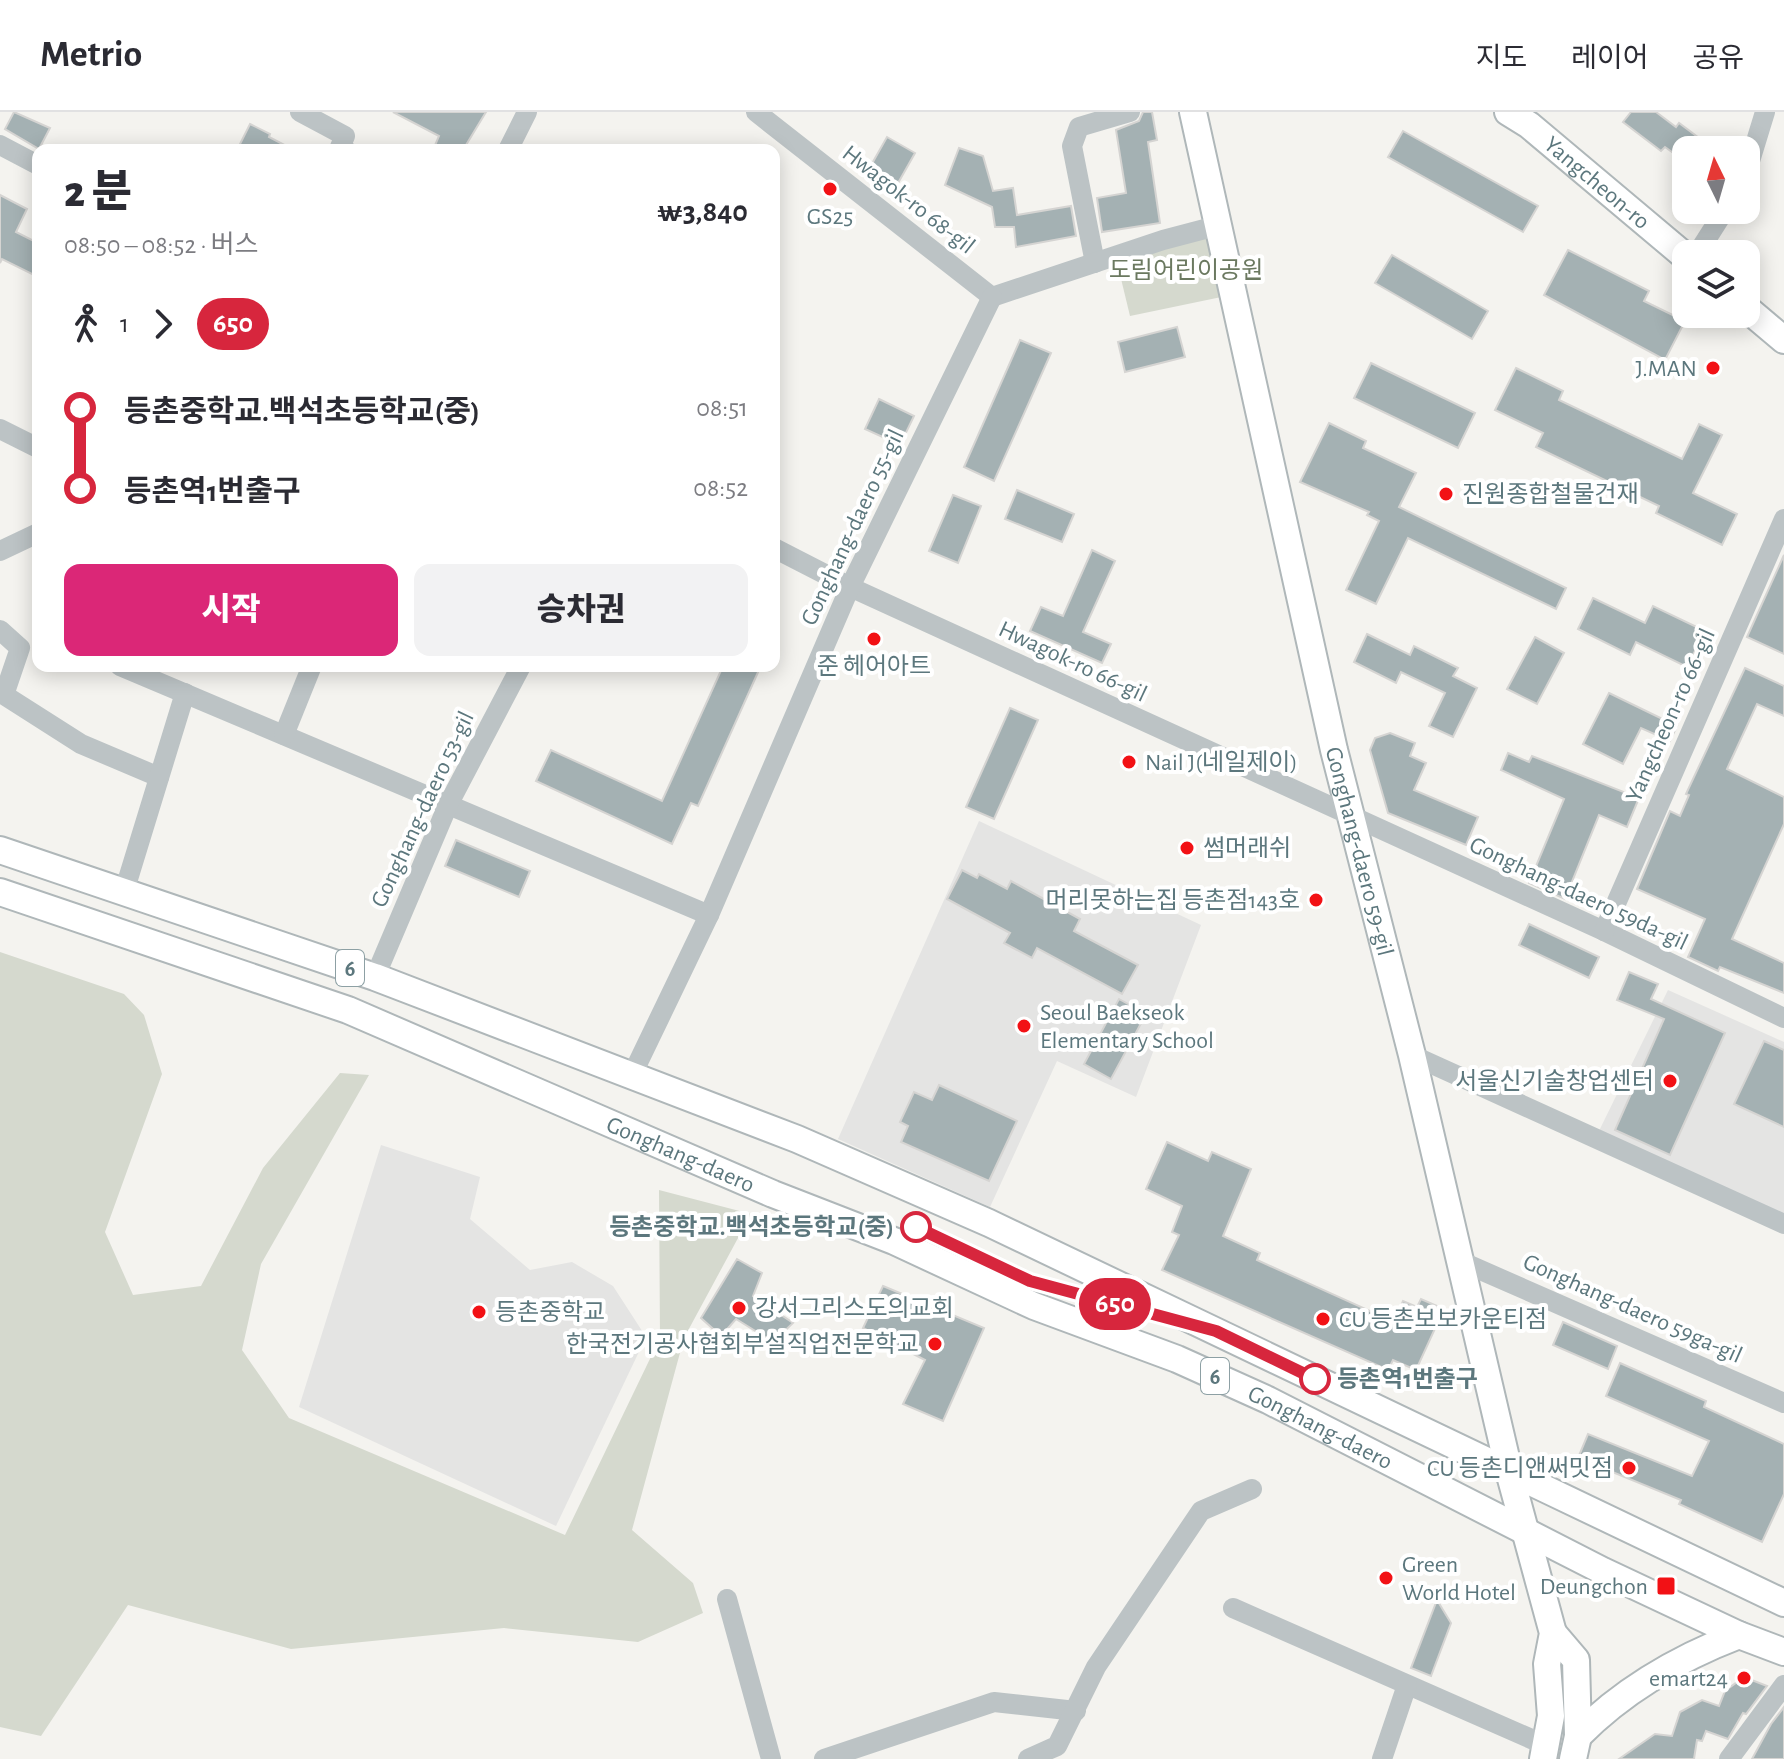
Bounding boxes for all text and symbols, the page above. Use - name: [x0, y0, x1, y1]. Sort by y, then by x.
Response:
- text: Metrio: [40, 36, 142, 74]
- text: 지도: [1476, 45, 1527, 73]
- text: 레이어: [1571, 45, 1648, 73]
- text: 공유: [1692, 45, 1744, 73]
- street label: Yangcheon-ro: [1539, 132, 1654, 234]
- north arrow: [1672, 136, 1760, 224]
- map controls: [1672, 136, 1760, 328]
- street label: Hwagok-ro 68-gil: [838, 141, 979, 259]
- text: 2 분: [64, 171, 132, 215]
- marker: GS25: [821, 180, 839, 198]
- text: ₩3,840: [657, 197, 748, 227]
- place label: GS25: [807, 205, 853, 229]
- text: 08:50 – 08:52 · 버스: [64, 232, 259, 258]
- button: layers: [1672, 240, 1760, 328]
- park label: 도림어린이공원: [1109, 258, 1263, 283]
- icon: walk: [64, 302, 108, 346]
- icon: forward: [141, 302, 185, 346]
- text: 650: [213, 310, 253, 338]
- text: 1: [120, 311, 129, 337]
- place label: J.MAN: [1636, 357, 1697, 381]
- marker: J.MAN: [1704, 359, 1722, 377]
- text: 08:51: [696, 395, 748, 421]
- text: 등촌중학교.백석초등학교(중): [124, 397, 480, 427]
- street label: Gonghang-daero 55-gil: [797, 426, 909, 629]
- text: 08:52: [693, 475, 748, 501]
- text: 등촌역1번출구: [124, 477, 300, 507]
- place label: 진원종합철물건재: [1462, 481, 1639, 507]
- marker: 진원종합철물건재: [1437, 485, 1455, 503]
- button: 시작: [64, 564, 398, 656]
- button: 승차권: [414, 564, 748, 656]
- street label: Hwagok-ro 66-gil: [995, 617, 1150, 707]
- street label: Yangcheon-ro 66-gil: [1622, 625, 1720, 806]
- marker: 준 헤어아트: [865, 630, 883, 648]
- place label: 준 헤어아트: [817, 654, 931, 679]
- street label: Gonghang-daero 53-gil: [367, 708, 479, 911]
- street label: Gonghang-daero 59-gil: [1321, 745, 1397, 959]
- place label: Nail J(네일제이): [1145, 750, 1298, 775]
- marker: Nail J(네일제이): [1120, 753, 1138, 771]
- street label: Gonghang-daero 59da-gil: [1466, 833, 1691, 955]
- place label: 썸머래쉬: [1203, 836, 1291, 861]
- marker: 썸머래쉬: [1178, 839, 1196, 857]
- place label: 머리못하는집 등촌점143호: [1046, 887, 1300, 913]
- marker: 머리못하는집 등촌점143호: [1307, 891, 1325, 909]
- road number: 6: [336, 950, 364, 986]
- place label: Seoul Baekseok Elementary School: [1040, 1001, 1214, 1053]
- marker: Seoul Baekseok Elementary School: [1015, 1017, 1033, 1035]
- place label: 서울신기술창업센터: [1455, 1069, 1654, 1094]
- marker: 서울신기술창업센터: [1661, 1072, 1679, 1090]
- street label: Gonghang-daero: [603, 1112, 758, 1197]
- marker: 등촌중학교.백석초등학교(중): [901, 1212, 931, 1242]
- place label: 등촌중학교.백석초등학교(중): [609, 1214, 894, 1240]
- street label: Gonghang-daero 59ga-gil: [1520, 1250, 1746, 1368]
- line badge: 650: [1069, 1278, 1161, 1330]
- text: 650: [1095, 1290, 1135, 1318]
- place label: 강서그리스도의교회: [755, 1296, 954, 1321]
- place label: 등촌중학교: [495, 1299, 605, 1325]
- marker: 강서그리스도의교회: [730, 1299, 748, 1317]
- marker: 등촌중학교: [470, 1303, 488, 1321]
- place label: CU 등촌보보카운티점: [1339, 1306, 1547, 1332]
- marker: CU 등촌보보카운티점: [1314, 1310, 1332, 1328]
- place label: 한국전기공사협회부설직업전문학교: [566, 1331, 919, 1357]
- marker: 한국전기공사협회부설직업전문학교: [926, 1335, 944, 1353]
- road number: 6: [1201, 1358, 1229, 1394]
- marker: 등촌역1번출구: [1300, 1364, 1330, 1394]
- place label: 등촌역1번출구: [1337, 1366, 1478, 1392]
- street label: Gonghang-daero: [1244, 1382, 1396, 1474]
- place label: CU 등촌디앤써밋점: [1427, 1455, 1613, 1481]
- marker: CU 등촌디앤써밋점: [1620, 1459, 1638, 1477]
- place label: Green World Hotel: [1402, 1553, 1516, 1605]
- marker: Green World Hotel: [1377, 1569, 1395, 1587]
- place label: Deungchon: [1540, 1575, 1648, 1599]
- marker: Deungchon: [1655, 1575, 1677, 1597]
- place label: emart24: [1649, 1667, 1728, 1691]
- marker: emart24: [1735, 1669, 1753, 1687]

